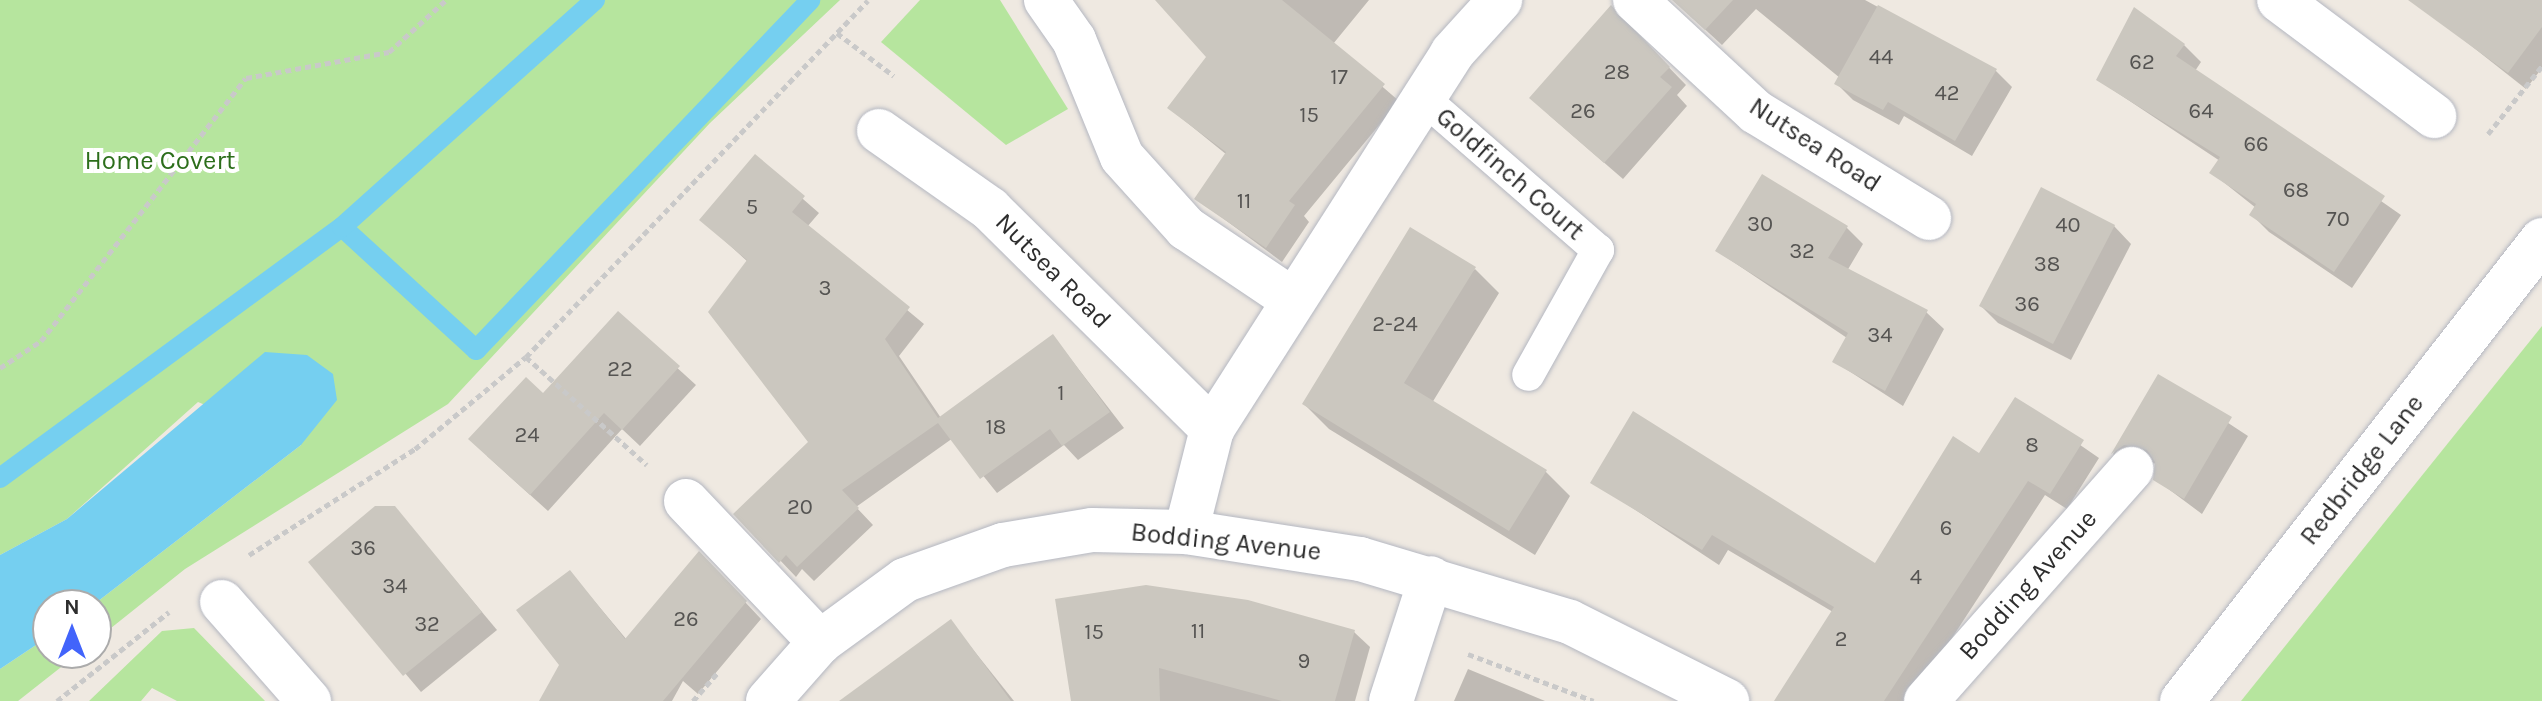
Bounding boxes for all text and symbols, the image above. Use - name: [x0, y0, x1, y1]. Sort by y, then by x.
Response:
- house number: 44: [1869, 45, 1893, 71]
- house number: 62: [2129, 50, 2155, 76]
- house number: 28: [1604, 60, 1630, 86]
- house number: 17: [1330, 65, 1348, 91]
- house number: 42: [1934, 81, 1960, 107]
- street label: Nutsea Road: [1743, 91, 1887, 199]
- house number: 26: [1570, 99, 1596, 125]
- house number: 64: [2189, 99, 2213, 125]
- street label: Goldfinch Court: [1429, 101, 1591, 247]
- house number: 15: [1299, 103, 1319, 129]
- house number: 66: [2243, 132, 2269, 158]
- park label: Home Covert: [84, 145, 236, 177]
- house number: 68: [2283, 178, 2309, 204]
- house number: 11: [1237, 189, 1251, 215]
- house number: 5: [746, 195, 758, 221]
- street label: Nutsea Road: [989, 207, 1117, 335]
- house number: 70: [2326, 207, 2350, 233]
- house number: 30: [1747, 212, 1773, 238]
- house number: 40: [2055, 213, 2081, 239]
- house number: 32: [1789, 239, 1815, 265]
- house number: 38: [2034, 252, 2060, 278]
- house number: 3: [819, 276, 831, 302]
- house number: 36: [2014, 292, 2040, 318]
- house number: 2-24: [1372, 312, 1418, 338]
- house number: 34: [1867, 323, 1893, 349]
- house number: 22: [607, 357, 633, 383]
- house number: 1: [1057, 381, 1065, 407]
- street label: Redbridge Lane: [2294, 389, 2430, 551]
- house number: 18: [986, 415, 1006, 441]
- house number: 24: [514, 423, 540, 449]
- house number: 8: [2025, 433, 2039, 459]
- house number: 20: [787, 495, 813, 521]
- street label: Bodding Avenue: [1952, 504, 2104, 666]
- house number: 6: [1940, 516, 1952, 542]
- street label: Bodding Avenue: [1129, 517, 1323, 567]
- house number: 36: [350, 536, 376, 562]
- house number: 4: [1910, 565, 1922, 591]
- house number: 34: [382, 574, 408, 600]
- north arrow: [32, 589, 112, 669]
- text: N: [64, 594, 80, 620]
- house number: 26: [673, 607, 699, 633]
- house number: 32: [414, 612, 440, 638]
- house number: 11: [1191, 619, 1205, 645]
- house number: 15: [1084, 620, 1104, 646]
- house number: 2: [1835, 627, 1847, 653]
- house number: 9: [1298, 649, 1310, 675]

